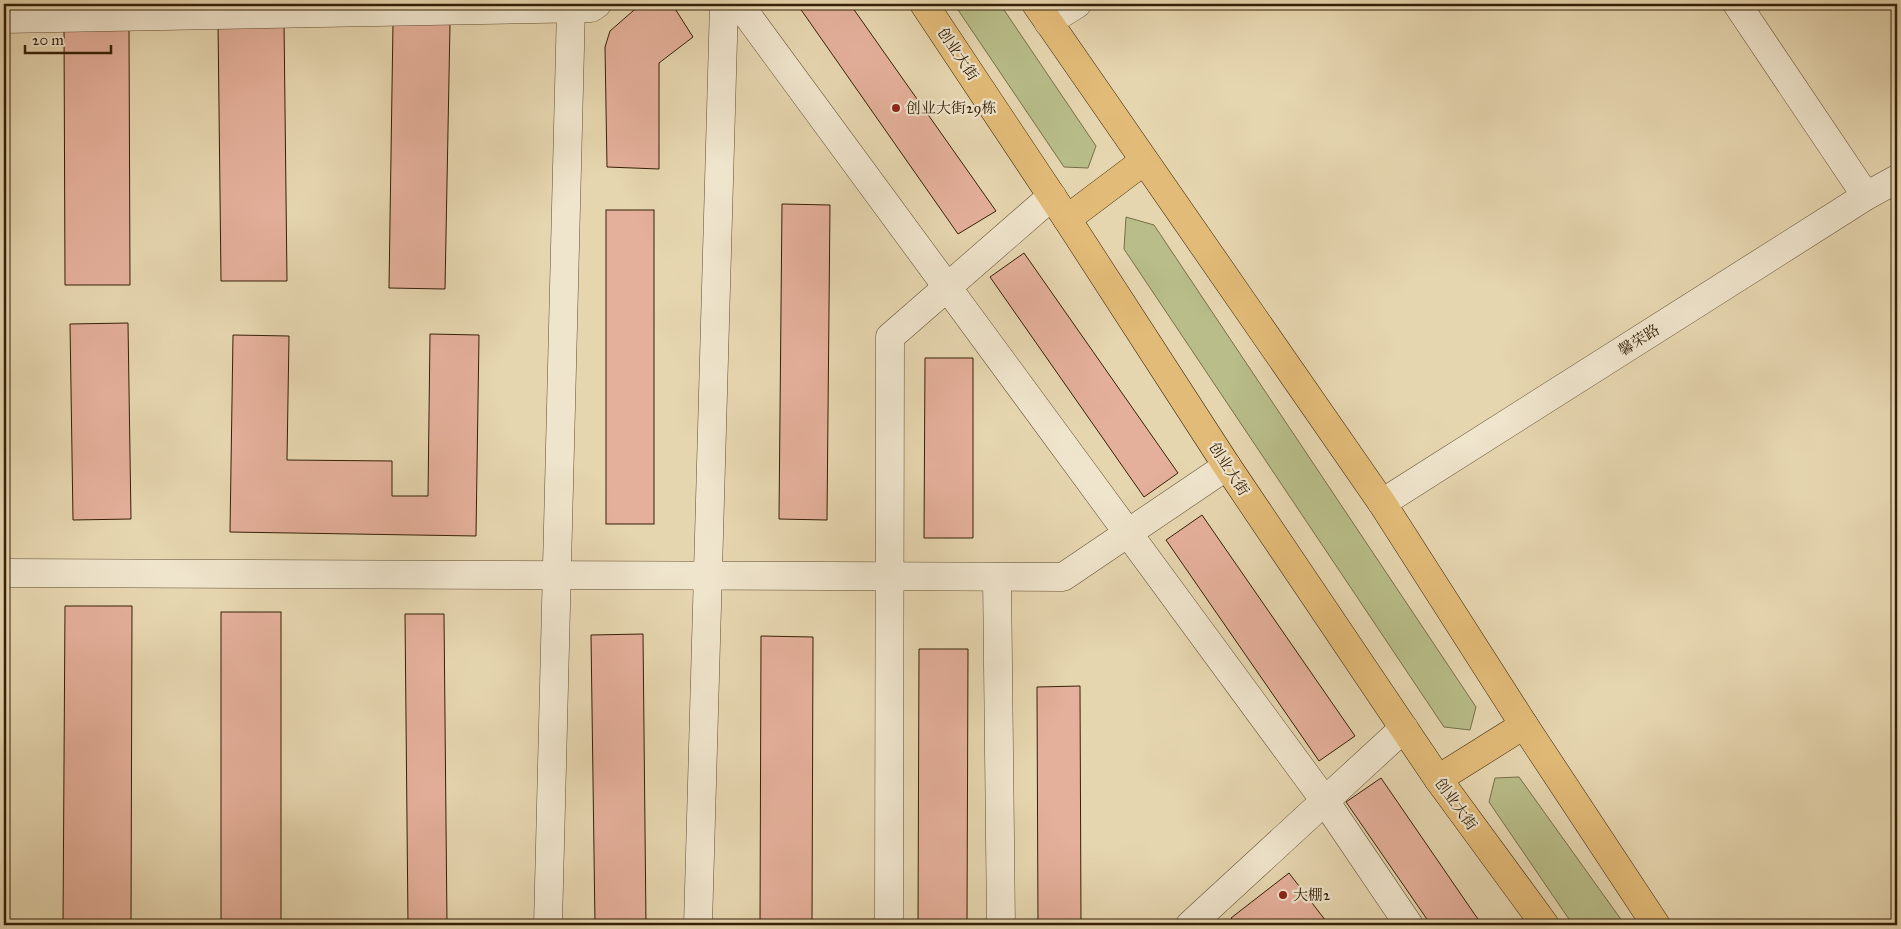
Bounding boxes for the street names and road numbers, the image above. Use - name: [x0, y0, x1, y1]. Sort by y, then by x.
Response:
- street label: 创业大街: [934, 24, 982, 84]
- street label: 馨荣路: [1615, 320, 1663, 360]
- street label: 创业大街: [1205, 439, 1253, 499]
- street label: 创业大街: [1431, 774, 1481, 834]

